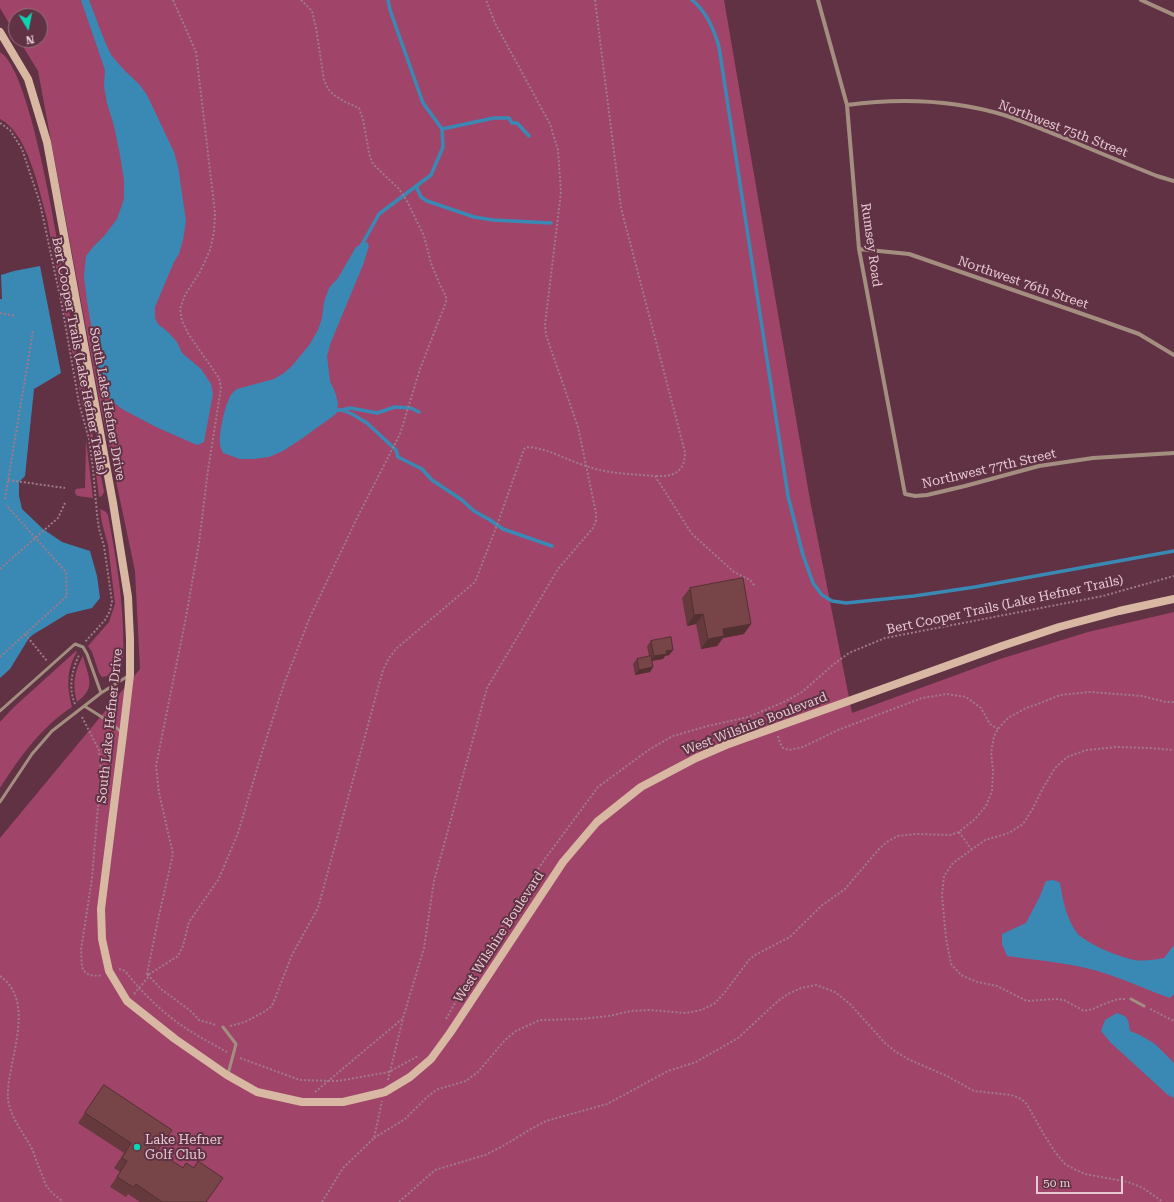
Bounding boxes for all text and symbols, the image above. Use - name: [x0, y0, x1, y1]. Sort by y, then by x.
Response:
- north arrow: [8, 8, 48, 48]
- text: N: [25, 32, 35, 46]
- street label: Northwest 75th Street: [996, 97, 1130, 161]
- street label: Rumsey Road: [857, 202, 885, 288]
- street label: Bert Cooper Trails (Lake Hefner Trails): [48, 236, 110, 476]
- street label: Northwest 76th Street: [956, 253, 1090, 313]
- street label: South Lake Hefner Drive: [86, 326, 128, 482]
- street label: Northwest 77th Street: [920, 446, 1058, 492]
- street label: Bert Cooper Trails (Lake Hefner Trails): [885, 572, 1125, 638]
- street label: South Lake Hefner Drive: [94, 648, 126, 804]
- street label: West Wilshire Boulevard: [681, 689, 829, 759]
- street label: West Wilshire Boulevard: [451, 868, 547, 1006]
- place label: Lake Hefner Golf Club: [145, 1132, 222, 1163]
- marker: Lake Hefner Golf Club: [132, 1142, 142, 1152]
- scale bar: [1038, 1168, 1125, 1194]
- text: 50 m: [1043, 1176, 1070, 1190]

